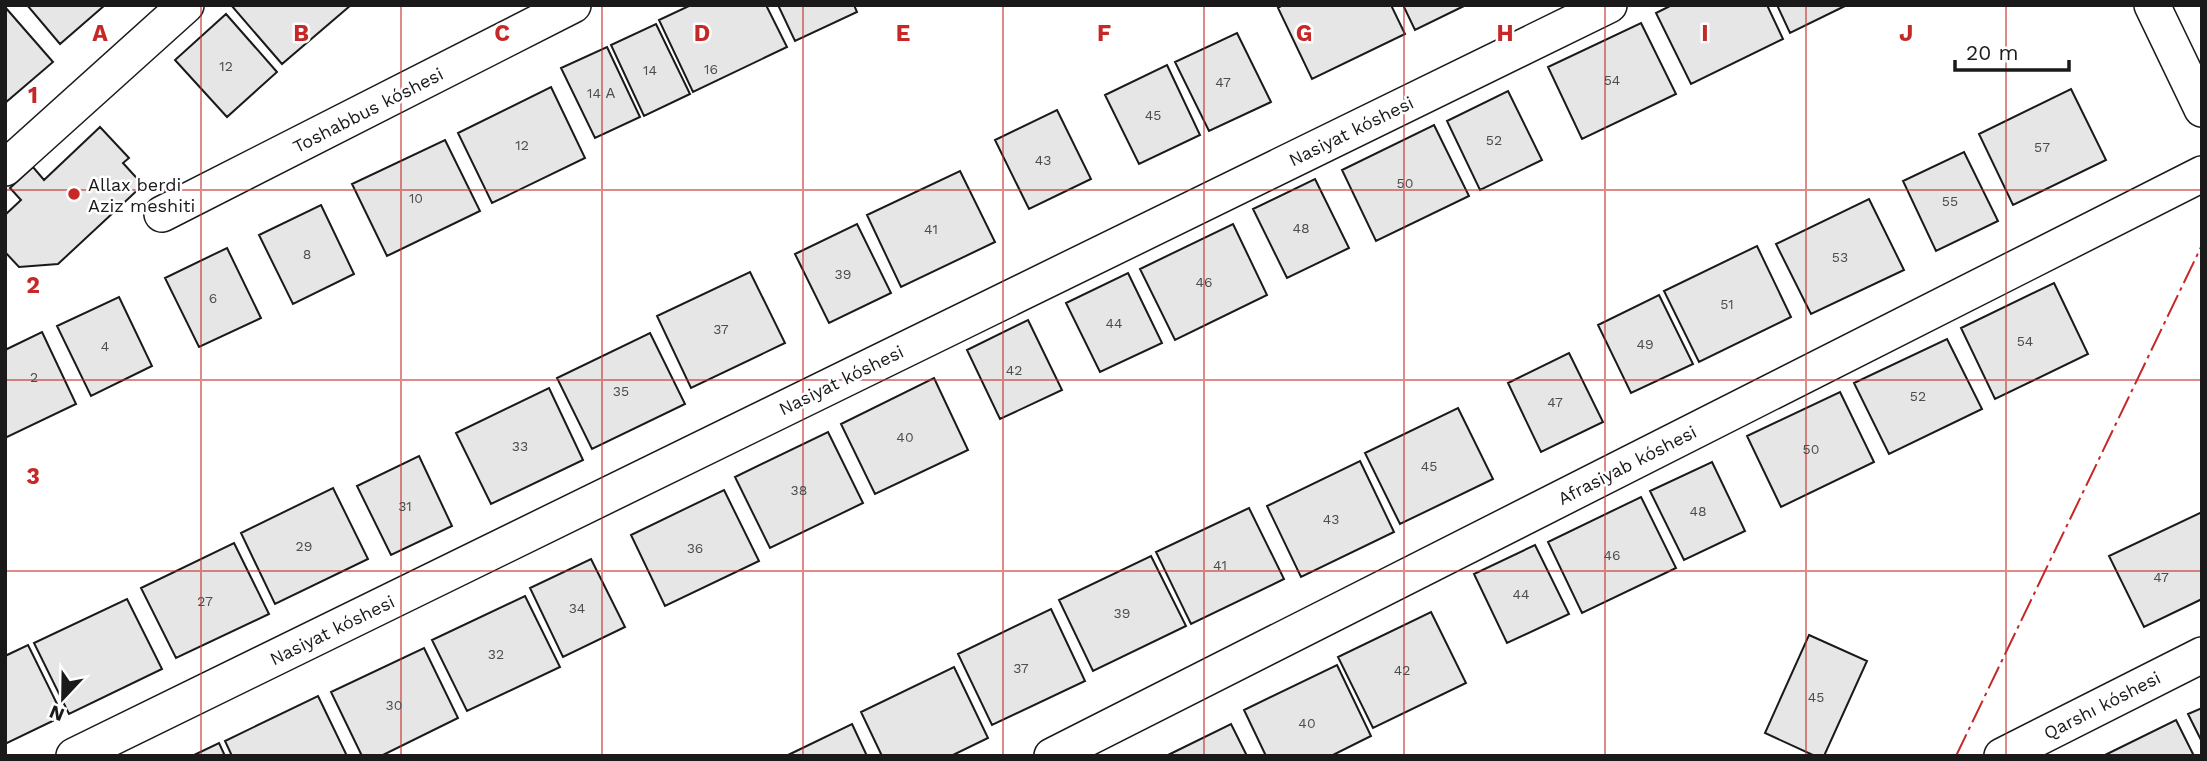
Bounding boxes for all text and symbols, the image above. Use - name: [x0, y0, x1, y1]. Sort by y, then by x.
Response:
- text: A: [92, 20, 108, 47]
- text: B: [293, 20, 309, 47]
- text: C: [494, 20, 510, 47]
- text: D: [694, 20, 710, 47]
- text: E: [896, 20, 910, 47]
- text: F: [1097, 20, 1111, 47]
- text: G: [1296, 20, 1312, 47]
- text: H: [1496, 20, 1514, 47]
- text: I: [1701, 20, 1709, 47]
- text: J: [1899, 20, 1913, 47]
- scale bar: [1955, 28, 2069, 72]
- text: 20 m: [1966, 40, 2018, 65]
- house number: 12: [219, 58, 233, 74]
- house number: 16: [704, 61, 718, 77]
- house number: 14: [643, 62, 657, 78]
- street label: Toshabbus kóshesi: [289, 63, 447, 157]
- house number: 54: [1604, 72, 1620, 88]
- house number: 47: [1215, 74, 1231, 90]
- text: 1: [28, 82, 38, 109]
- house number: 14 А: [587, 85, 616, 101]
- street label: Nasiyat kóshesi: [1285, 92, 1417, 170]
- house number: 45: [1145, 107, 1161, 123]
- house number: 52: [1486, 132, 1502, 148]
- house number: 12: [515, 137, 529, 153]
- house number: 57: [2034, 139, 2050, 155]
- house number: 43: [1035, 152, 1051, 168]
- place label: Allax berdi Aziz meshiti: [88, 174, 195, 216]
- house number: 50: [1397, 175, 1413, 191]
- marker: Allax berdi Aziz meshiti: [66, 186, 82, 202]
- house number: 10: [409, 190, 423, 206]
- house number: 55: [1942, 193, 1958, 209]
- house number: 48: [1292, 220, 1310, 236]
- house number: 41: [924, 221, 938, 237]
- house number: 8: [303, 246, 311, 262]
- house number: 53: [1832, 249, 1848, 265]
- house number: 39: [835, 266, 851, 282]
- text: 2: [26, 272, 40, 299]
- house number: 46: [1195, 274, 1213, 290]
- house number: 6: [209, 290, 217, 306]
- house number: 51: [1720, 296, 1734, 312]
- house number: 44: [1105, 315, 1123, 331]
- house number: 37: [713, 321, 729, 337]
- house number: 54: [2017, 333, 2033, 349]
- house number: 49: [1636, 336, 1654, 352]
- house number: 4: [101, 338, 109, 354]
- street label: Nasiyat kóshesi: [775, 341, 907, 419]
- house number: 42: [1006, 362, 1022, 378]
- house number: 2: [30, 369, 38, 385]
- house number: 35: [613, 383, 629, 399]
- house number: 52: [1910, 388, 1926, 404]
- house number: 47: [1547, 394, 1563, 410]
- street label: Afrasiyab kóshesi: [1554, 421, 1700, 509]
- house number: 40: [896, 429, 914, 445]
- house number: 33: [512, 438, 528, 454]
- house number: 50: [1803, 441, 1819, 457]
- house number: 45: [1421, 458, 1437, 474]
- text: 3: [26, 463, 40, 490]
- house number: 38: [791, 482, 807, 498]
- house number: 31: [398, 498, 412, 514]
- house number: 48: [1689, 503, 1707, 519]
- house number: 43: [1323, 511, 1339, 527]
- house number: 29: [296, 538, 312, 554]
- house number: 36: [687, 540, 703, 556]
- house number: 46: [1603, 547, 1621, 563]
- house number: 41: [1213, 557, 1227, 573]
- house number: 47: [2153, 569, 2169, 585]
- house number: 44: [1512, 586, 1530, 602]
- street label: Nasiyat kóshesi: [266, 591, 398, 669]
- house number: 27: [197, 593, 213, 609]
- house number: 34: [569, 600, 585, 616]
- house number: 39: [1114, 605, 1130, 621]
- house number: 32: [488, 646, 504, 662]
- house number: 37: [1013, 660, 1029, 676]
- house number: 42: [1394, 662, 1410, 678]
- north arrow: [28, 663, 98, 733]
- street label: Qarshı kóshesi: [2040, 667, 2164, 743]
- house number: 45: [1808, 689, 1824, 705]
- house number: 30: [386, 697, 402, 713]
- text: N: [46, 700, 68, 727]
- house number: 40: [1298, 715, 1316, 731]

